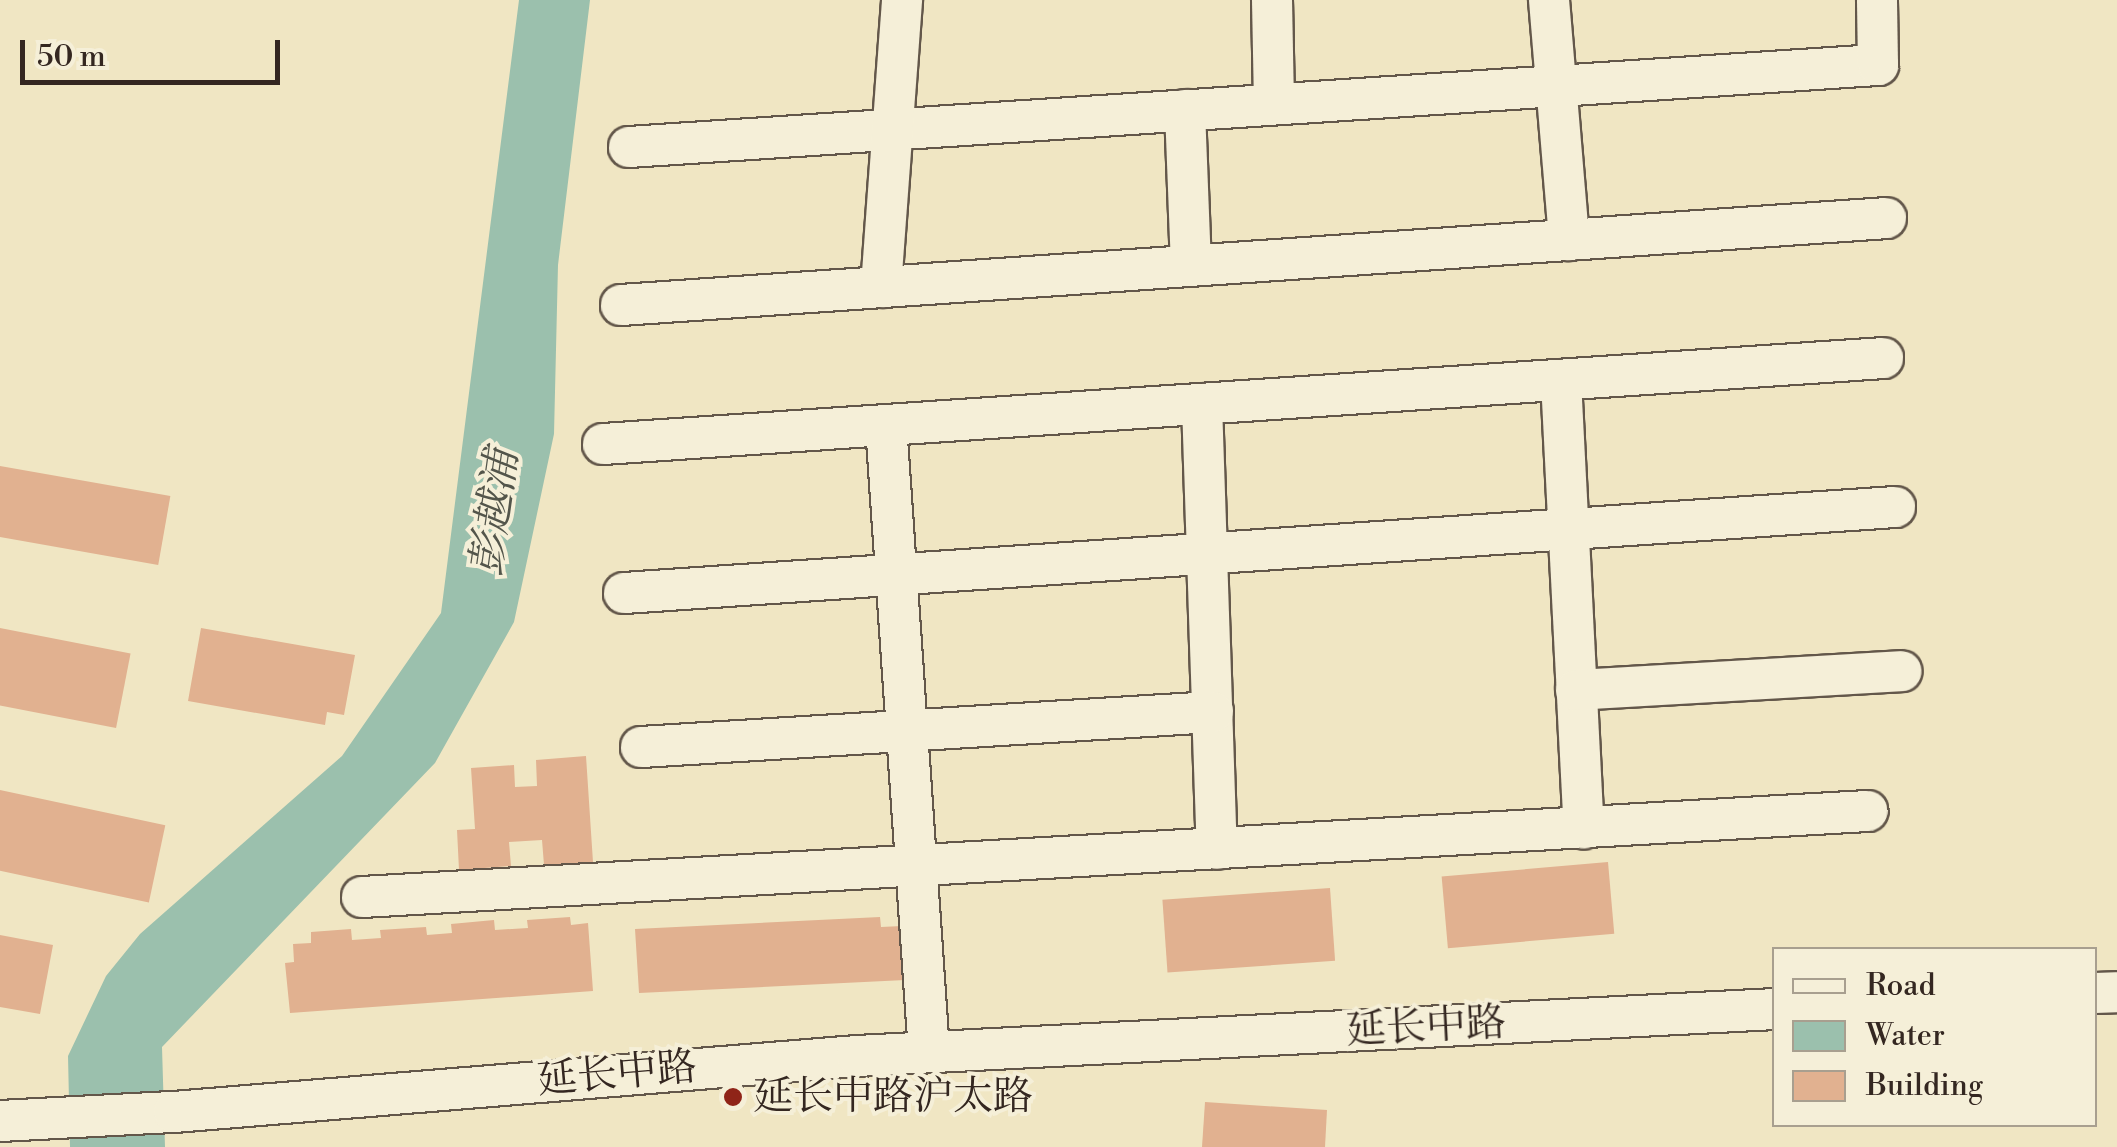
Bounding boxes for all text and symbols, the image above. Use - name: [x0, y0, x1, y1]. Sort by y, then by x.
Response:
- scale bar: [25, 20, 285, 82]
- text: 50 m: [37, 38, 106, 76]
- water label: 彭越浦: [462, 447, 530, 579]
- legend: [1772, 947, 2097, 1127]
- text: Road: [1866, 967, 1936, 1005]
- street label: 延长中路: [1345, 999, 1507, 1055]
- text: Water: [1866, 1017, 1945, 1055]
- street label: 延长中路: [535, 1043, 699, 1105]
- text: Building: [1866, 1067, 1983, 1105]
- place label: 延长中路沪太路: [753, 1073, 1033, 1121]
- marker: 延长中路沪太路: [722, 1086, 744, 1108]

